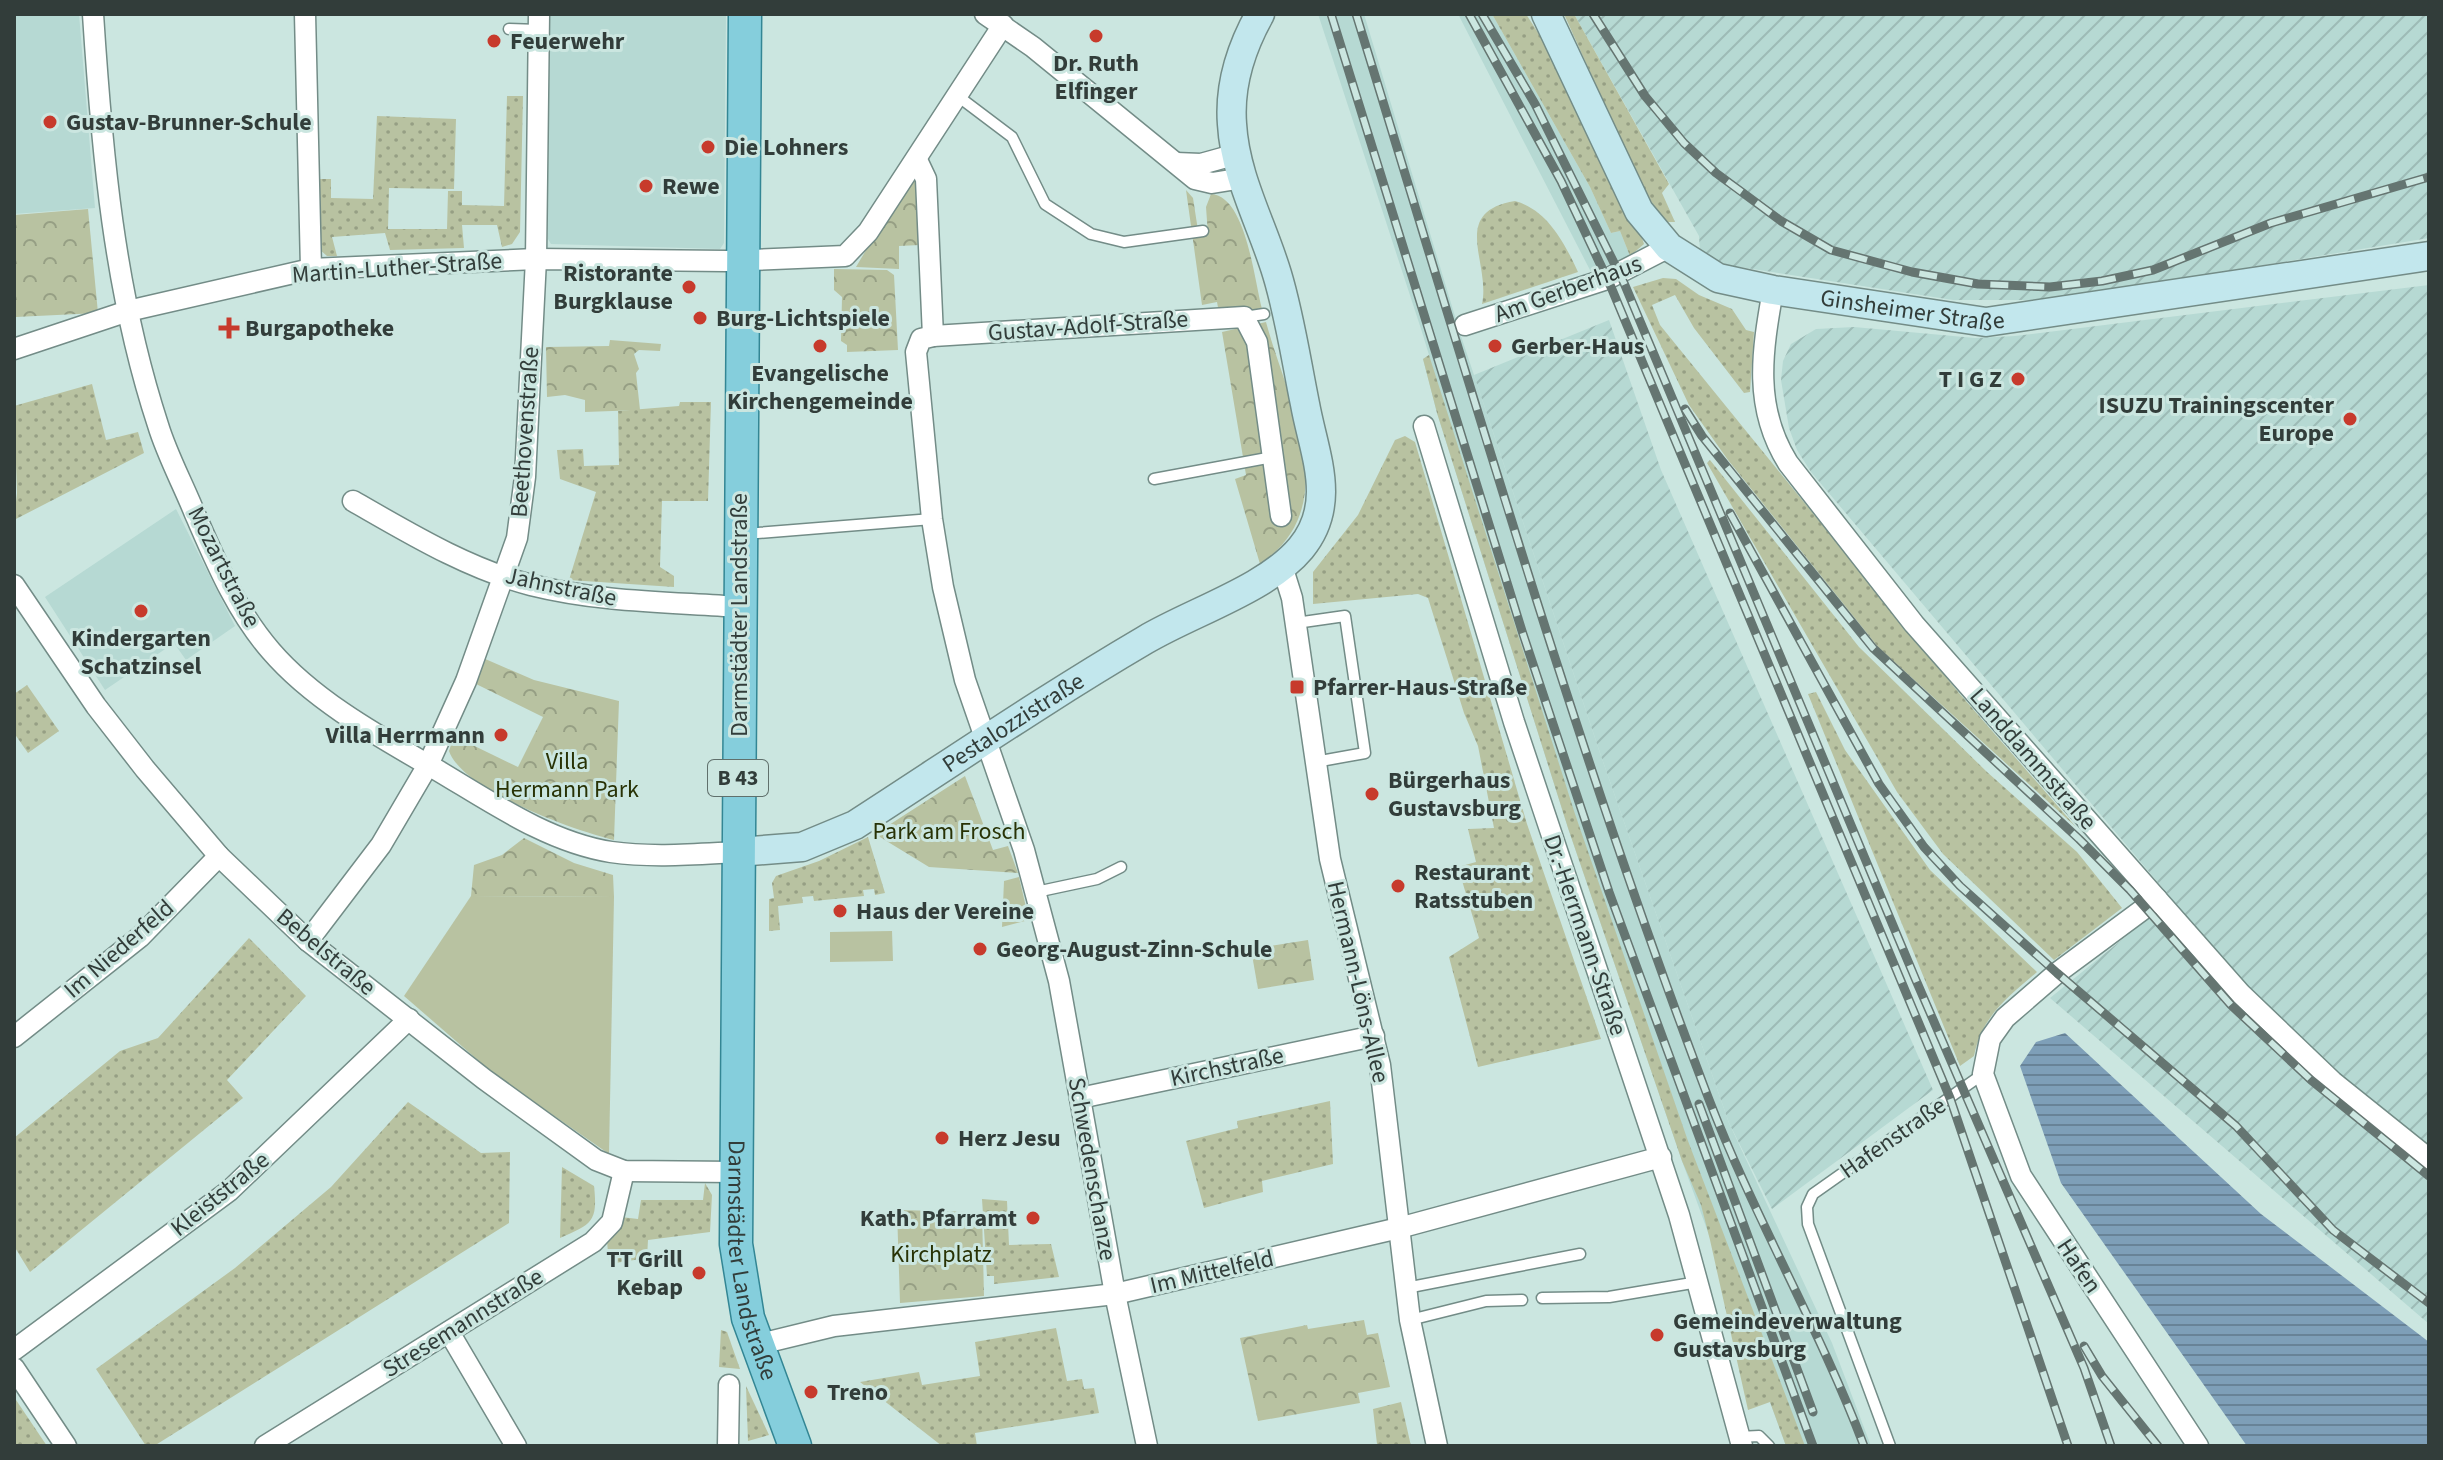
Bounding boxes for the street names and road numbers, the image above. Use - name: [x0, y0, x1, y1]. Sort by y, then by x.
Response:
- street label: Martin-Luther-Straße: [291, 243, 503, 293]
- street label: Am Gerberhaus: [1489, 246, 1647, 332]
- street label: Ginsheimer Straße: [1818, 280, 2007, 340]
- street label: Gustav-Adolf-Straße: [987, 302, 1189, 350]
- street label: Beethovenstraße: [502, 345, 548, 519]
- street label: Darmstädter Landstraße: [722, 493, 757, 737]
- street label: Mozartstraße: [179, 500, 269, 634]
- street label: Jahnstraße: [502, 558, 620, 616]
- street label: Pestalozzistraße: [935, 664, 1091, 781]
- street label: Landdammstraße: [1961, 680, 2105, 838]
- road number: B 43: [708, 760, 768, 796]
- street label: Dr.-Herrmann-Straße: [1534, 830, 1636, 1040]
- street label: Hermann-Löns-Allee: [1318, 878, 1398, 1086]
- street label: Im Niederfeld: [56, 891, 182, 1007]
- street label: Bebelstraße: [269, 900, 383, 1004]
- street label: Kirchstraße: [1167, 1038, 1287, 1096]
- street label: Schwedenschanze: [1059, 1075, 1125, 1263]
- street label: Hafenstraße: [1833, 1088, 1953, 1188]
- street label: Darmstädter Landstraße: [718, 1140, 787, 1385]
- street label: Kleiststraße: [163, 1143, 277, 1245]
- street label: Hafen: [2048, 1232, 2110, 1300]
- street label: Im Mittelfeld: [1147, 1241, 1277, 1303]
- street label: Stresemannstraße: [376, 1259, 550, 1387]

